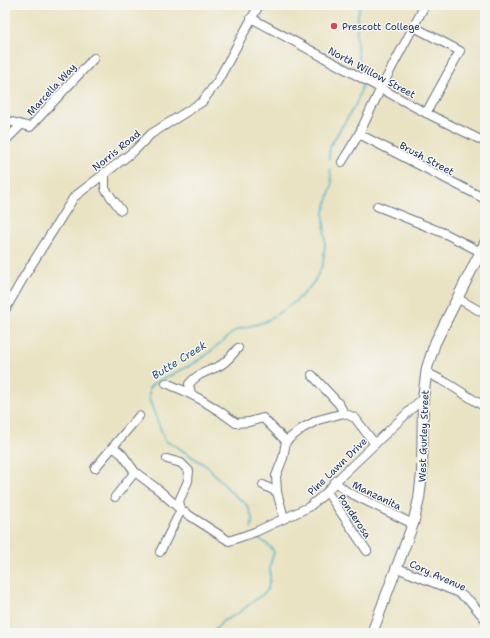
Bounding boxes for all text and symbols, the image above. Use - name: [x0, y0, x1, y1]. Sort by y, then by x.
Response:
- place label: Prescott College: [342, 20, 420, 33]
- marker: Prescott College: [329, 21, 339, 31]
- street label: North Willow Street: [326, 44, 418, 101]
- street label: Marcella Way: [24, 60, 79, 118]
- street label: Norris Road: [90, 127, 144, 174]
- street label: Brush Street: [397, 139, 456, 178]
- water label: Butte Creek: [149, 337, 210, 383]
- street label: West Gurley Street: [415, 390, 432, 482]
- street label: Pine Lawn Drive: [305, 434, 370, 498]
- street label: Manzanita: [350, 478, 404, 513]
- street label: Ponderosa: [335, 492, 375, 541]
- street label: Cory Avenue: [407, 557, 468, 594]

